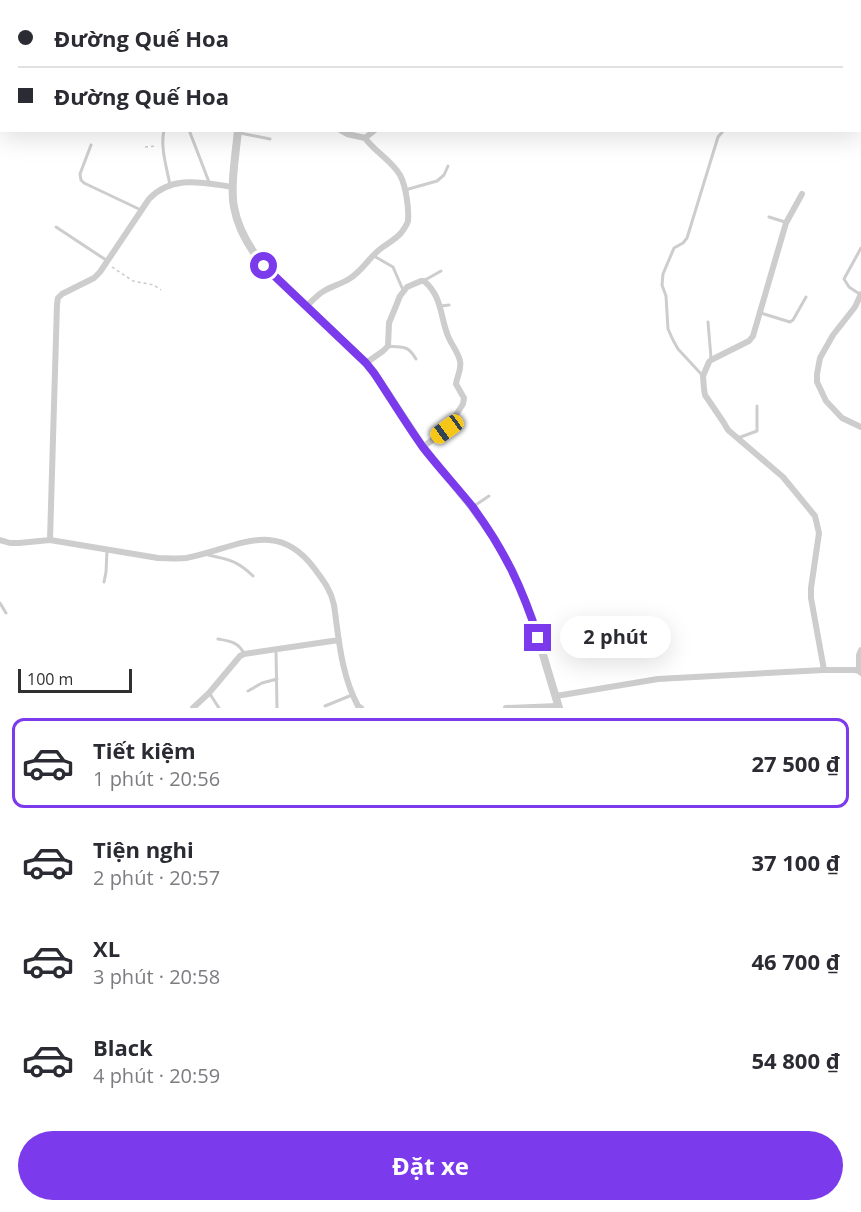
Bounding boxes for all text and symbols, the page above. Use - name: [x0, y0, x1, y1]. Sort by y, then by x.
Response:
- text: Đường Quế Hoa: [54, 23, 229, 53]
- text: Đường Quế Hoa: [54, 81, 229, 111]
- route start: [250, 252, 277, 279]
- car: [427, 411, 467, 447]
- callout: 2 phút: [559, 617, 670, 659]
- text: 2 phút: [583, 623, 648, 650]
- route end: [524, 624, 551, 651]
- scale bar: [18, 666, 132, 694]
- text: 100 m: [27, 668, 73, 690]
- text: Tiết kiệm: [93, 735, 196, 765]
- icon: car: [21, 736, 75, 790]
- text: 27 500 ₫: [751, 748, 840, 778]
- text: 1 phút · 20:56: [93, 765, 220, 792]
- text: Tiện nghi: [93, 834, 194, 864]
- icon: car: [21, 835, 75, 889]
- text: 37 100 ₫: [751, 847, 840, 877]
- text: 2 phút · 20:57: [93, 864, 220, 891]
- text: XL: [93, 933, 120, 963]
- icon: car: [21, 934, 75, 988]
- text: 46 700 ₫: [751, 946, 840, 976]
- text: 3 phút · 20:58: [93, 963, 220, 990]
- text: Black: [93, 1032, 153, 1062]
- icon: car: [21, 1033, 75, 1087]
- text: 54 800 ₫: [751, 1045, 840, 1075]
- text: 4 phút · 20:59: [93, 1062, 220, 1089]
- button: Đặt xe: [18, 1131, 843, 1200]

